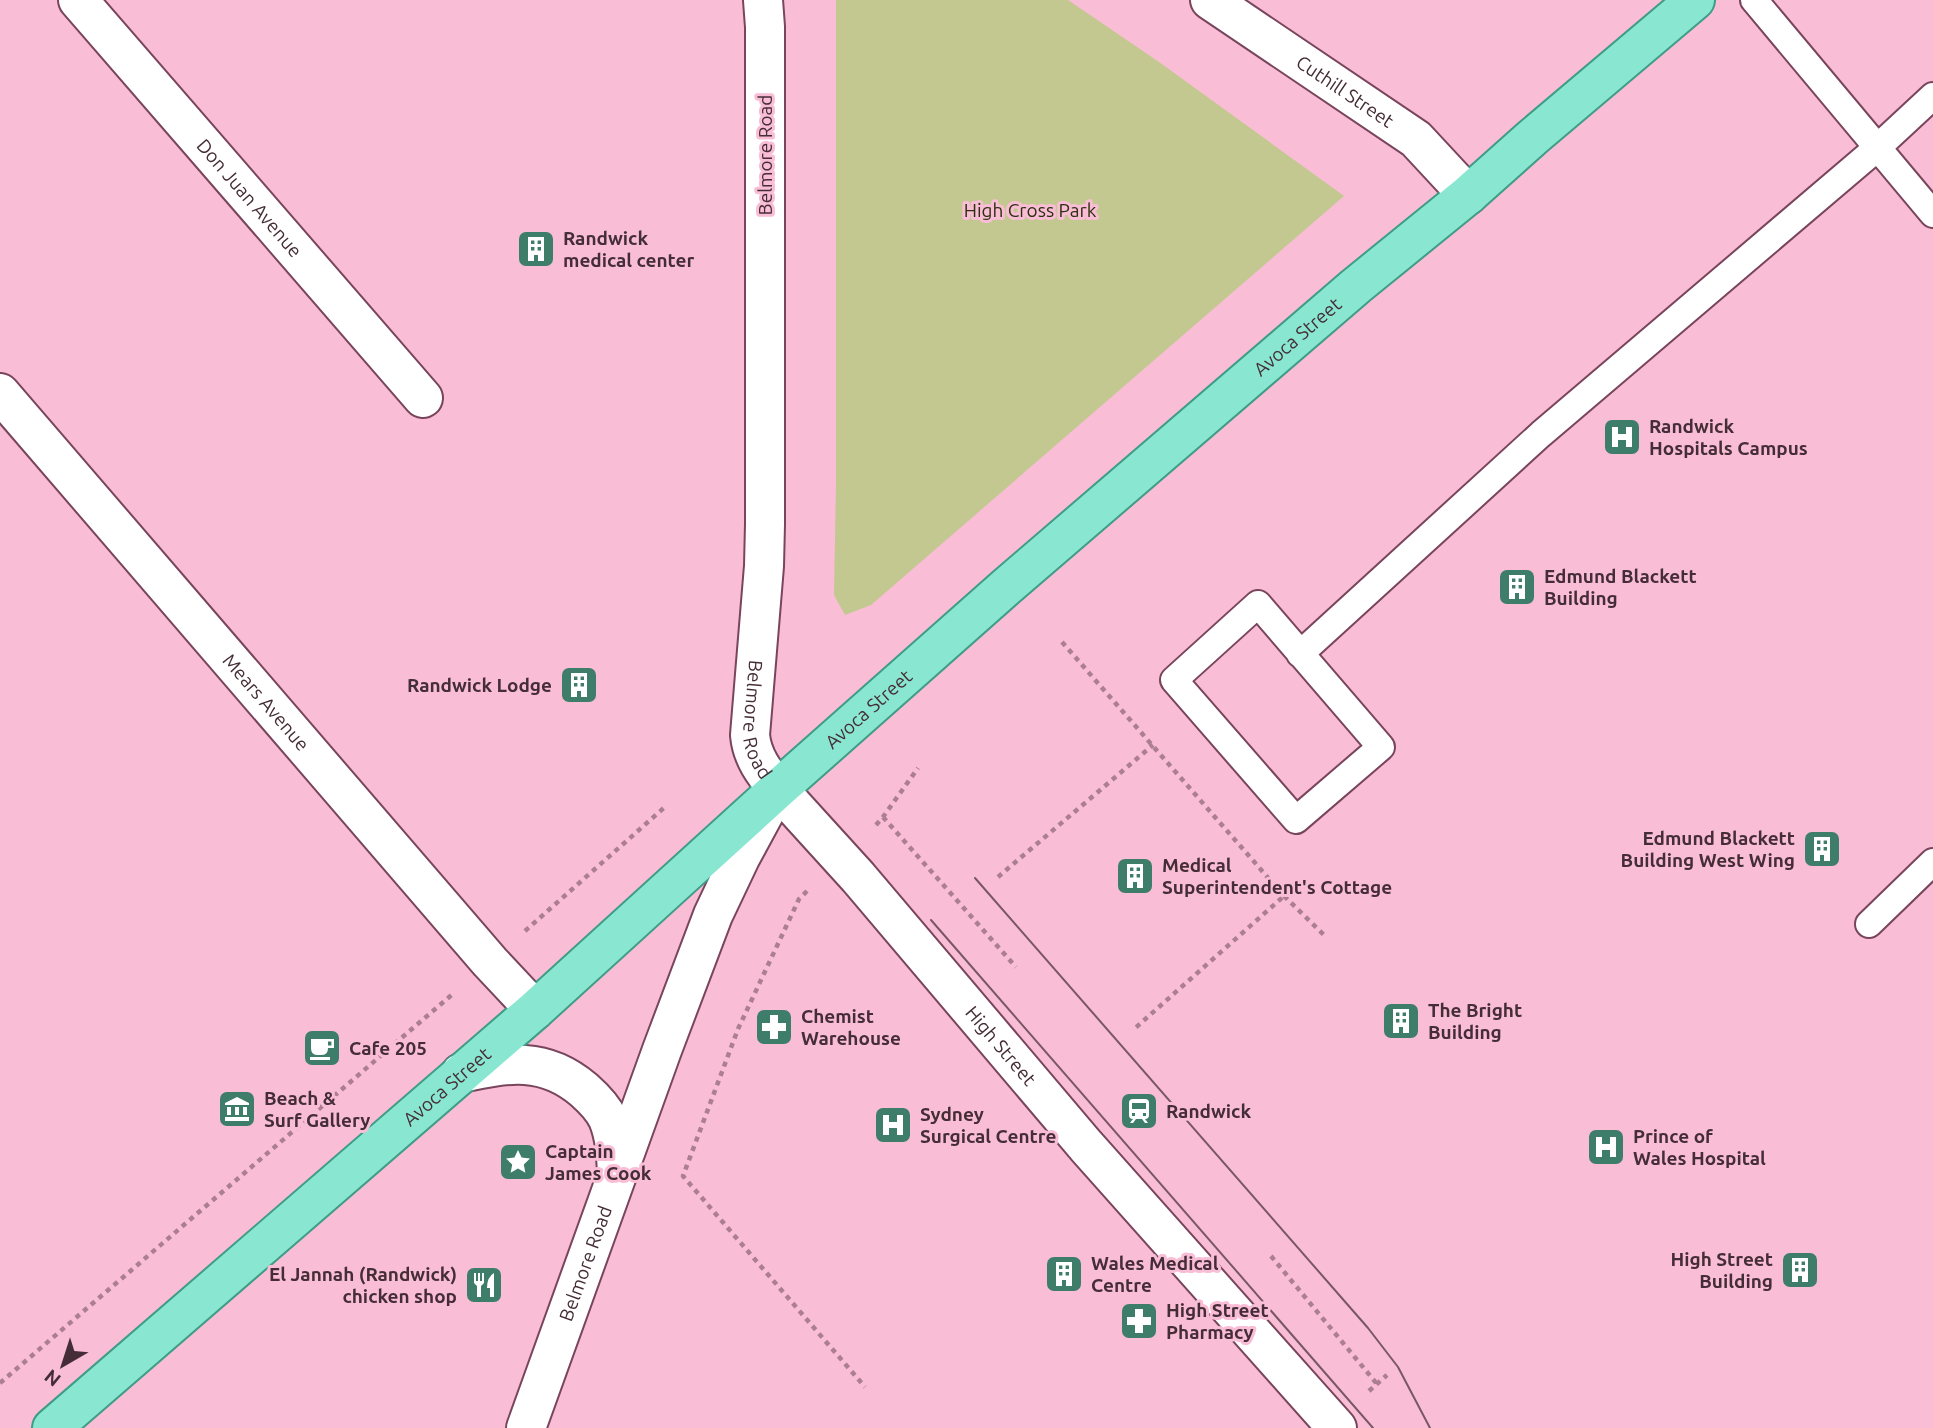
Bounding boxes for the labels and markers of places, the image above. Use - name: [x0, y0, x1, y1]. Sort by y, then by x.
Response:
- place label: Randwick medical center: [563, 227, 694, 271]
- building icon: Randwick medical center: [515, 228, 557, 270]
- place label: Randwick Hospitals Campus: [1649, 415, 1808, 459]
- hospital icon: Randwick Hospitals Campus: [1601, 416, 1643, 458]
- place label: Edmund Blackett Building: [1544, 565, 1697, 609]
- building icon: Edmund Blackett Building: [1496, 566, 1538, 608]
- building icon: Randwick Lodge: [558, 664, 600, 706]
- place label: Randwick Lodge: [407, 674, 552, 696]
- place label: Edmund Blackett Building West Wing: [1621, 827, 1795, 871]
- building icon: Edmund Blackett Building West Wing: [1801, 828, 1843, 870]
- place label: Medical Superintendent's Cottage: [1162, 854, 1392, 898]
- building icon: Medical Superintendent's Cottage: [1114, 855, 1156, 897]
- place label: The Bright Building: [1428, 999, 1522, 1043]
- building icon: The Bright Building: [1380, 1000, 1422, 1042]
- place label: Chemist Warehouse: [801, 1005, 901, 1049]
- pharmacy icon: Chemist Warehouse: [753, 1006, 795, 1048]
- cafe icon: Cafe 205: [301, 1027, 343, 1069]
- place label: Cafe 205: [349, 1037, 427, 1059]
- place label: Beach & Surf Gallery: [264, 1087, 370, 1131]
- museum icon: Beach & Surf Gallery: [216, 1088, 258, 1130]
- station icon: Randwick: [1118, 1090, 1160, 1132]
- place label: Randwick: [1166, 1100, 1251, 1122]
- place label: Sydney Surgical Centre: [920, 1103, 1056, 1147]
- hospital icon: Sydney Surgical Centre: [872, 1104, 914, 1146]
- place label: Prince of Wales Hospital: [1633, 1125, 1766, 1169]
- hospital icon: Prince of Wales Hospital: [1585, 1126, 1627, 1168]
- place label: Captain James Cook: [545, 1140, 652, 1184]
- place icon: Captain James Cook: [497, 1141, 539, 1183]
- place label: High Street Building: [1670, 1248, 1773, 1292]
- building icon: High Street Building: [1779, 1249, 1821, 1291]
- place label: Wales Medical Centre: [1091, 1252, 1219, 1296]
- building icon: Wales Medical Centre: [1043, 1253, 1085, 1295]
- place label: El Jannah (Randwick) chicken shop: [269, 1263, 457, 1307]
- restaurant icon: El Jannah (Randwick) chicken shop: [463, 1264, 505, 1306]
- place label: High Street Pharmacy: [1166, 1299, 1269, 1343]
- pharmacy icon: High Street Pharmacy: [1118, 1300, 1160, 1342]

